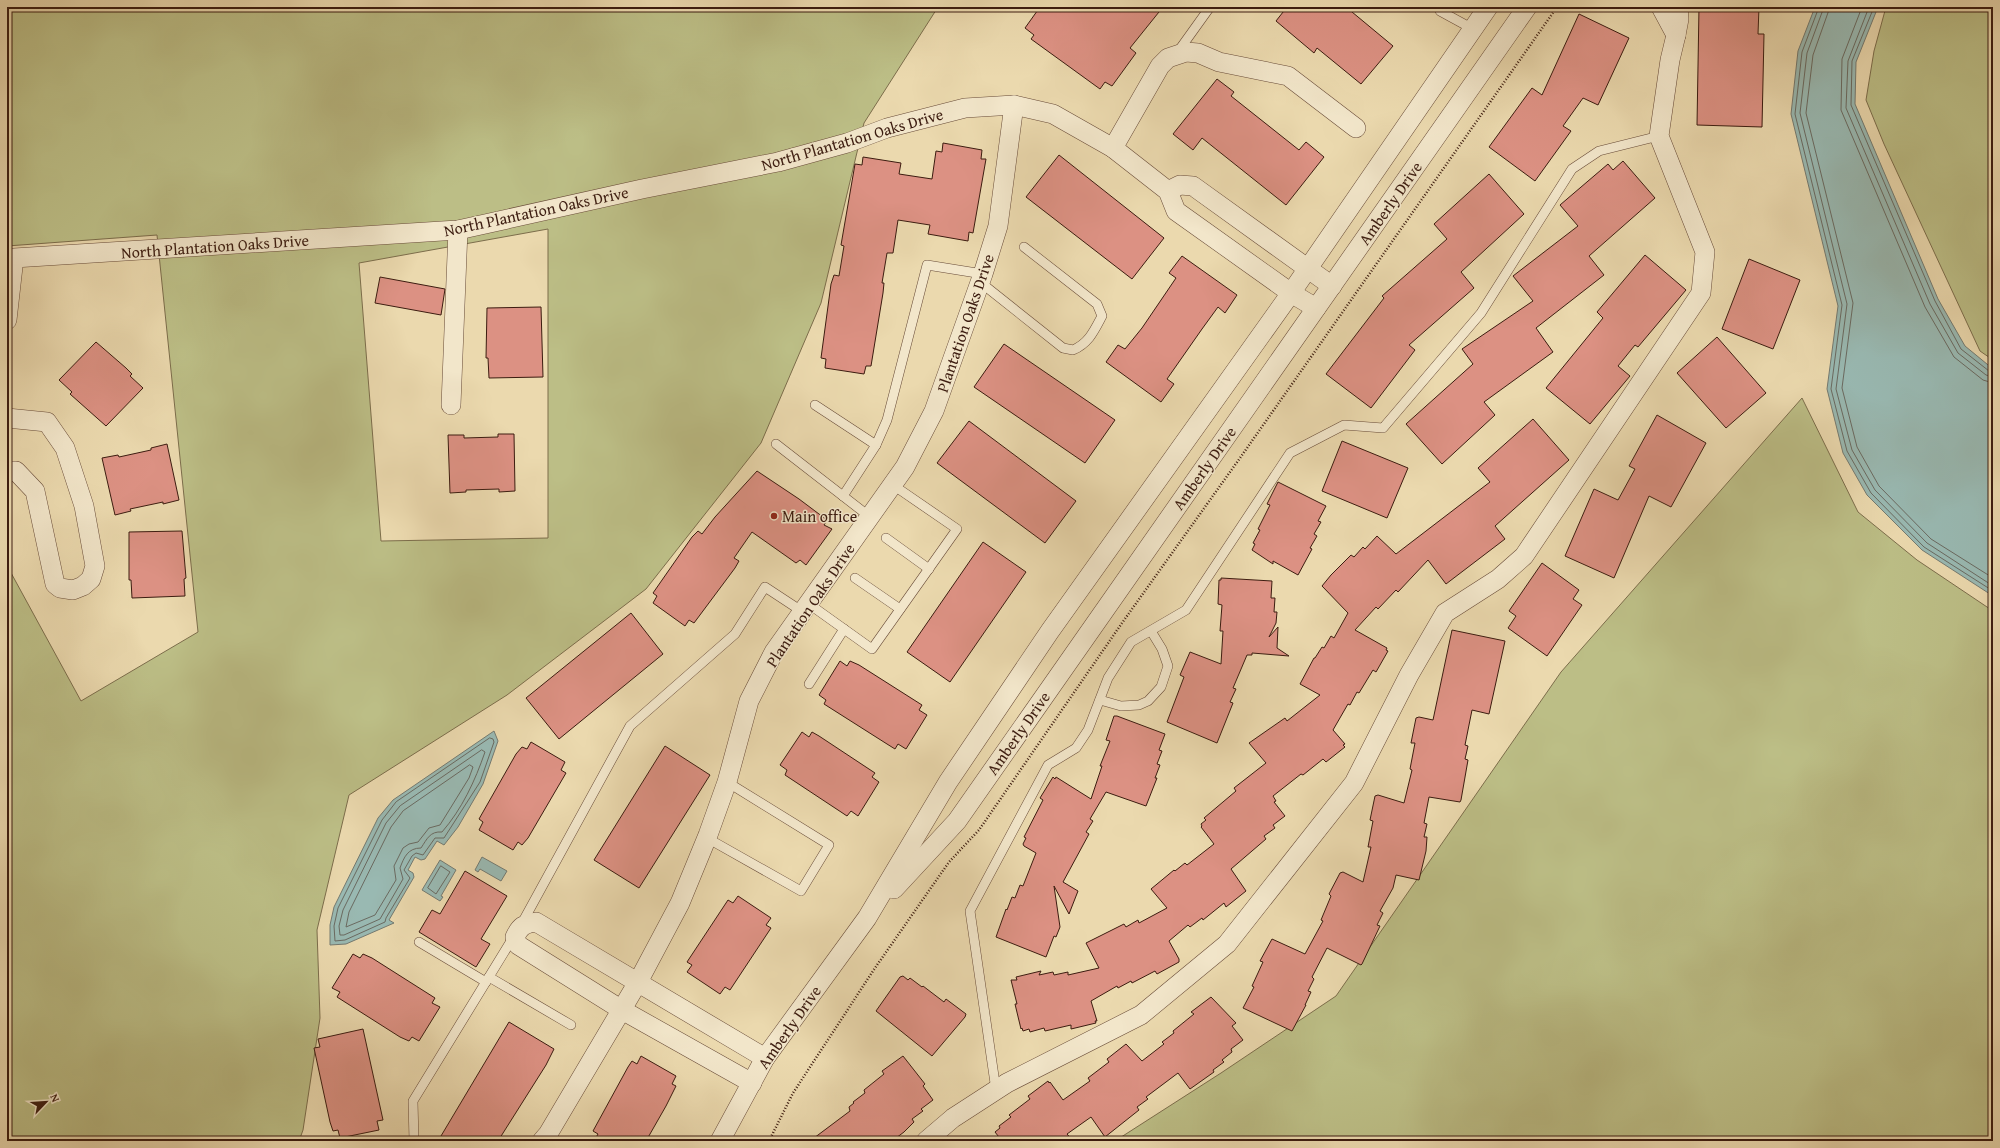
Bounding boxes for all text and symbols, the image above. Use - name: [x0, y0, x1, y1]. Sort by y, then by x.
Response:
- street label: North Plantation Oaks Drive: [758, 102, 946, 176]
- street label: Amberly Drive: [1352, 156, 1428, 250]
- street label: North Plantation Oaks Drive: [441, 180, 631, 242]
- street label: North Plantation Oaks Drive: [120, 227, 310, 265]
- street label: Plantation Oaks Drive: [930, 251, 1000, 395]
- street label: Amberly Drive: [1166, 421, 1242, 515]
- place label: Main office: [782, 504, 857, 528]
- marker: Main office: [769, 511, 779, 521]
- street label: Plantation Oaks Drive: [760, 538, 860, 672]
- street label: Amberly Drive: [980, 686, 1056, 780]
- street label: Amberly Drive: [751, 980, 827, 1074]
- north arrow: [26, 1082, 66, 1122]
- text: N: [46, 1091, 64, 1105]

